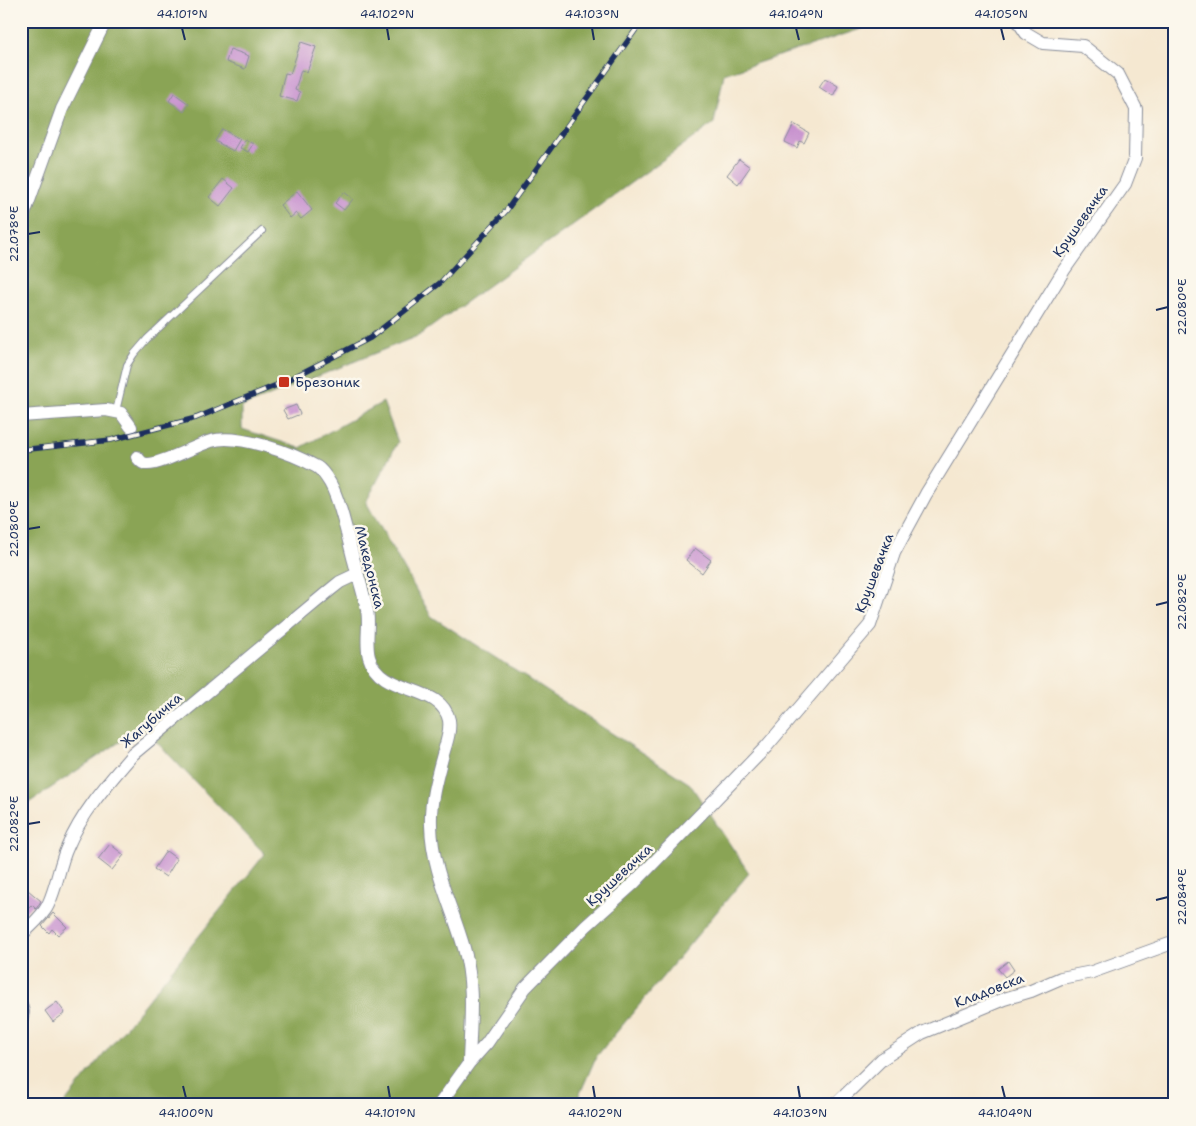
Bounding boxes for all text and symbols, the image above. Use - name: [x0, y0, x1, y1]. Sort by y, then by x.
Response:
- text: 44.101°N: [156, 6, 208, 22]
- text: 44.102°N: [360, 6, 414, 22]
- text: 44.103°N: [565, 6, 619, 22]
- text: 44.104°N: [769, 6, 823, 22]
- text: 44.105°N: [974, 6, 1028, 22]
- street label: Крушевачка: [1049, 181, 1112, 260]
- text: 22.078°E: [6, 206, 22, 262]
- text: 22.080°E: [1174, 278, 1190, 336]
- place label: Брезоник: [295, 373, 361, 391]
- marker: Брезоник: [277, 375, 291, 389]
- text: 22.080°E: [6, 500, 22, 558]
- street label: Македонска: [351, 524, 389, 611]
- street label: Крушевачка: [851, 530, 898, 615]
- text: 22.082°E: [1174, 574, 1190, 630]
- street label: Жагубичка: [117, 688, 186, 752]
- text: 22.082°E: [6, 796, 22, 852]
- street label: Крушевачка: [582, 840, 656, 910]
- text: 22.084°E: [1174, 869, 1190, 925]
- street label: Кладовска: [952, 968, 1027, 1011]
- text: 44.100°N: [159, 1105, 213, 1121]
- text: 44.101°N: [364, 1105, 416, 1121]
- text: 44.102°N: [568, 1105, 622, 1121]
- text: 44.103°N: [773, 1105, 827, 1121]
- text: 44.104°N: [978, 1105, 1032, 1121]

